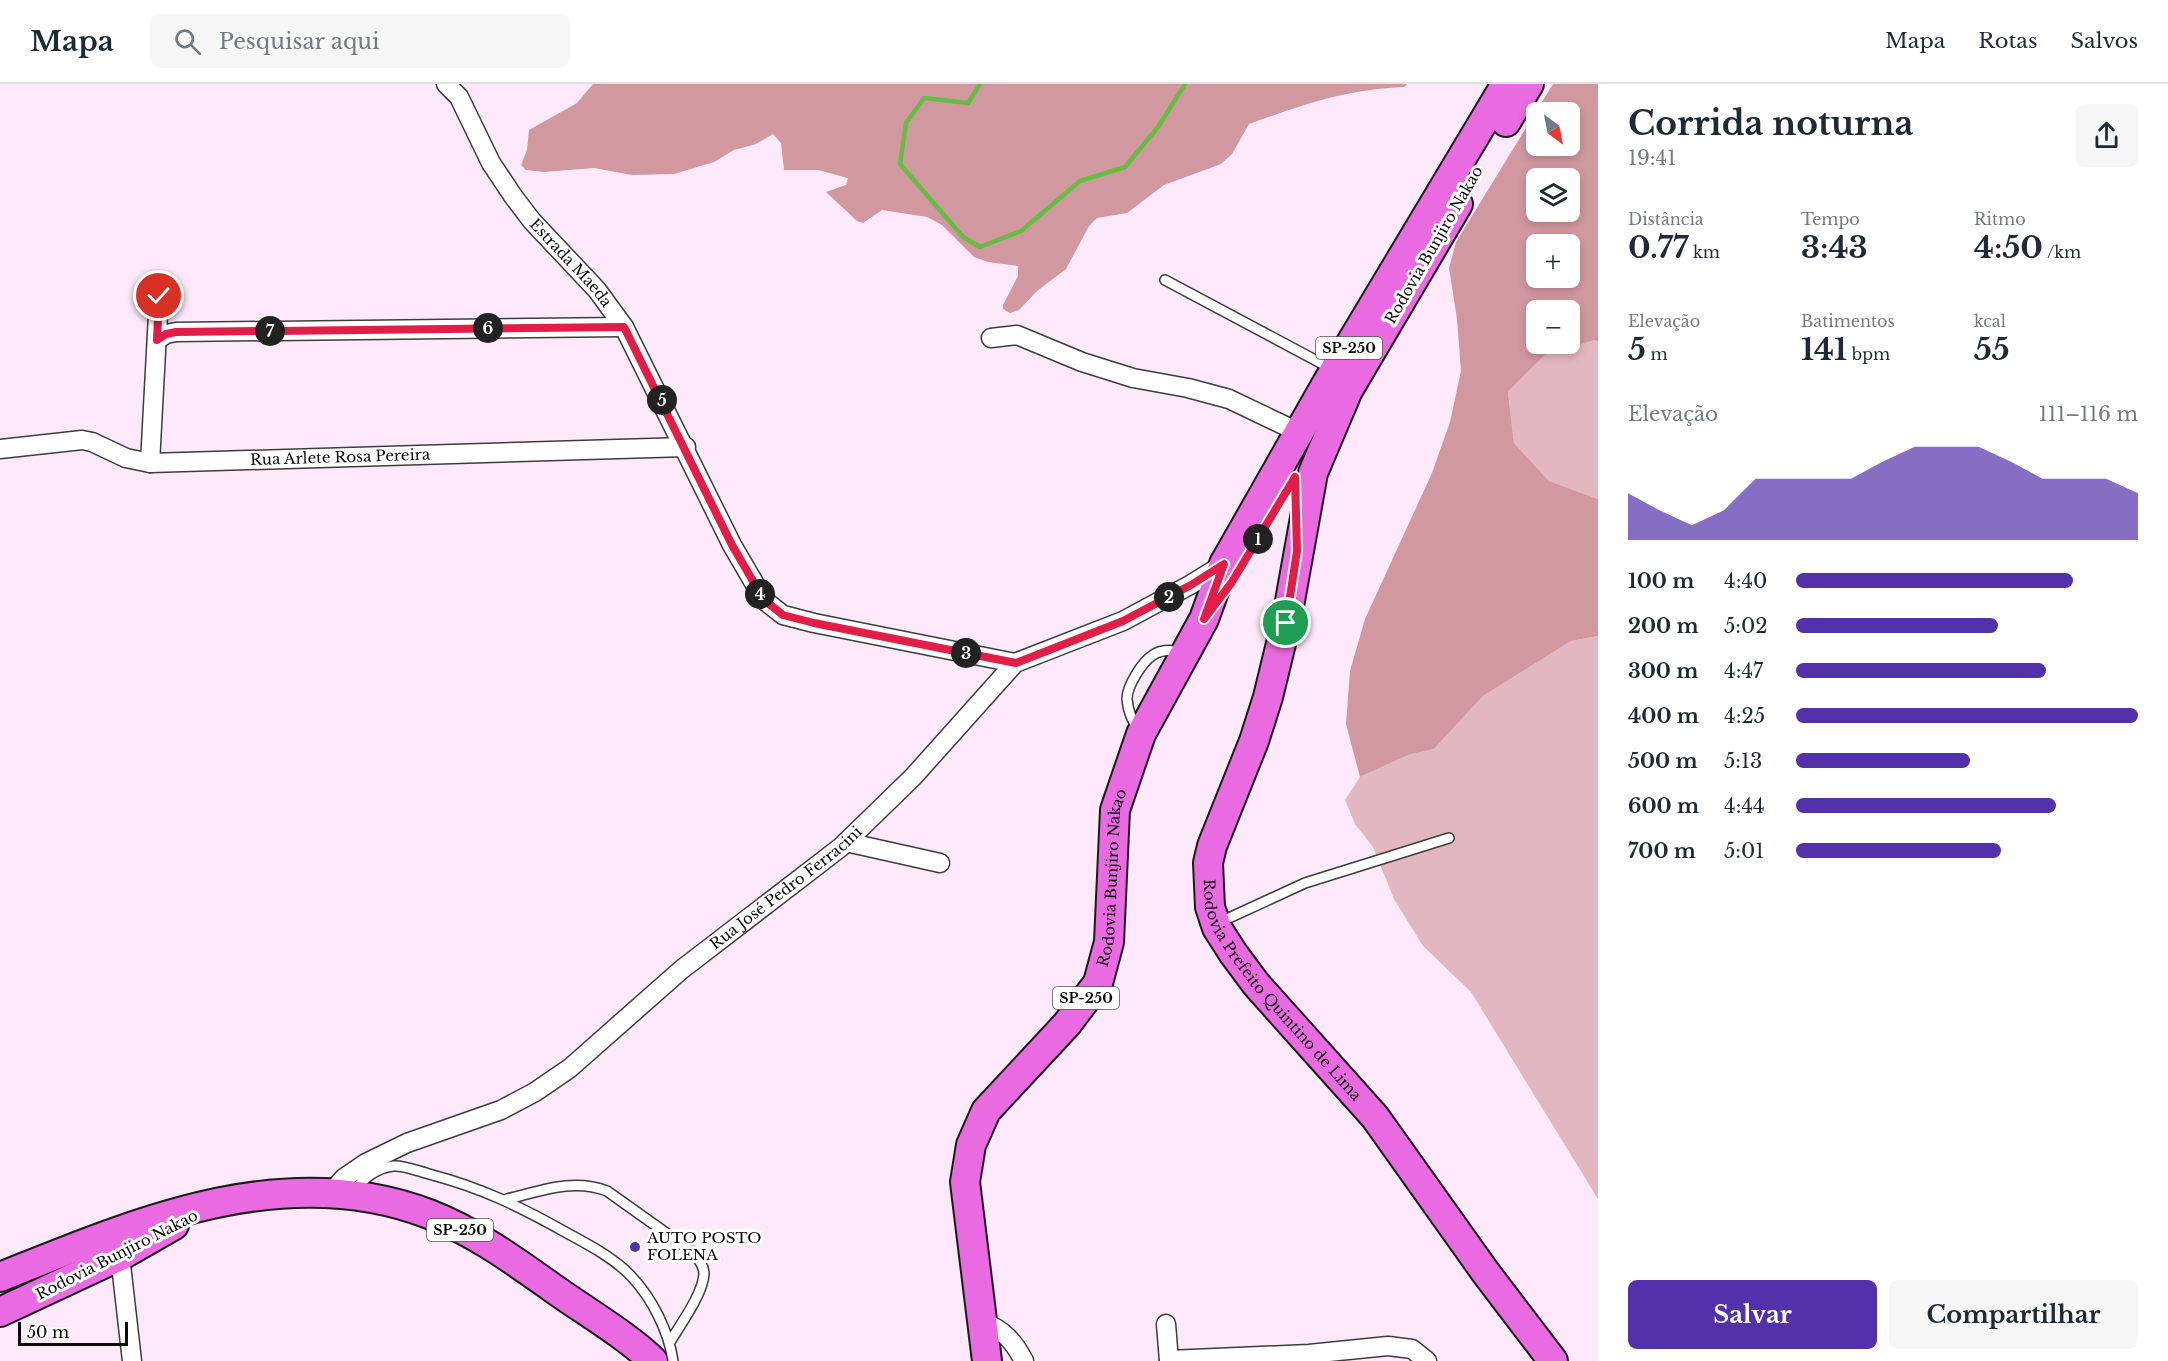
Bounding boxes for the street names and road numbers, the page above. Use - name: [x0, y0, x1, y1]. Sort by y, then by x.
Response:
- street label: Rodovia Bunjiro Nakao: [1381, 162, 1487, 327]
- street label: Estrada Maeda: [526, 215, 617, 311]
- road number: SP-250: [1316, 337, 1382, 359]
- street label: Rua Arlete Rosa Pereira: [250, 445, 431, 469]
- street label: Rodovia Bunjiro Nakao: [1093, 786, 1131, 969]
- street label: Rua José Pedro Ferracini: [706, 822, 866, 953]
- street label: Rodovia Prefeito Quintino de Lima: [1200, 879, 1366, 1105]
- road number: SP-250: [1053, 987, 1119, 1009]
- street label: Rodovia Bunjiro Nakao: [33, 1205, 201, 1304]
- road number: SP-250: [427, 1219, 493, 1241]

